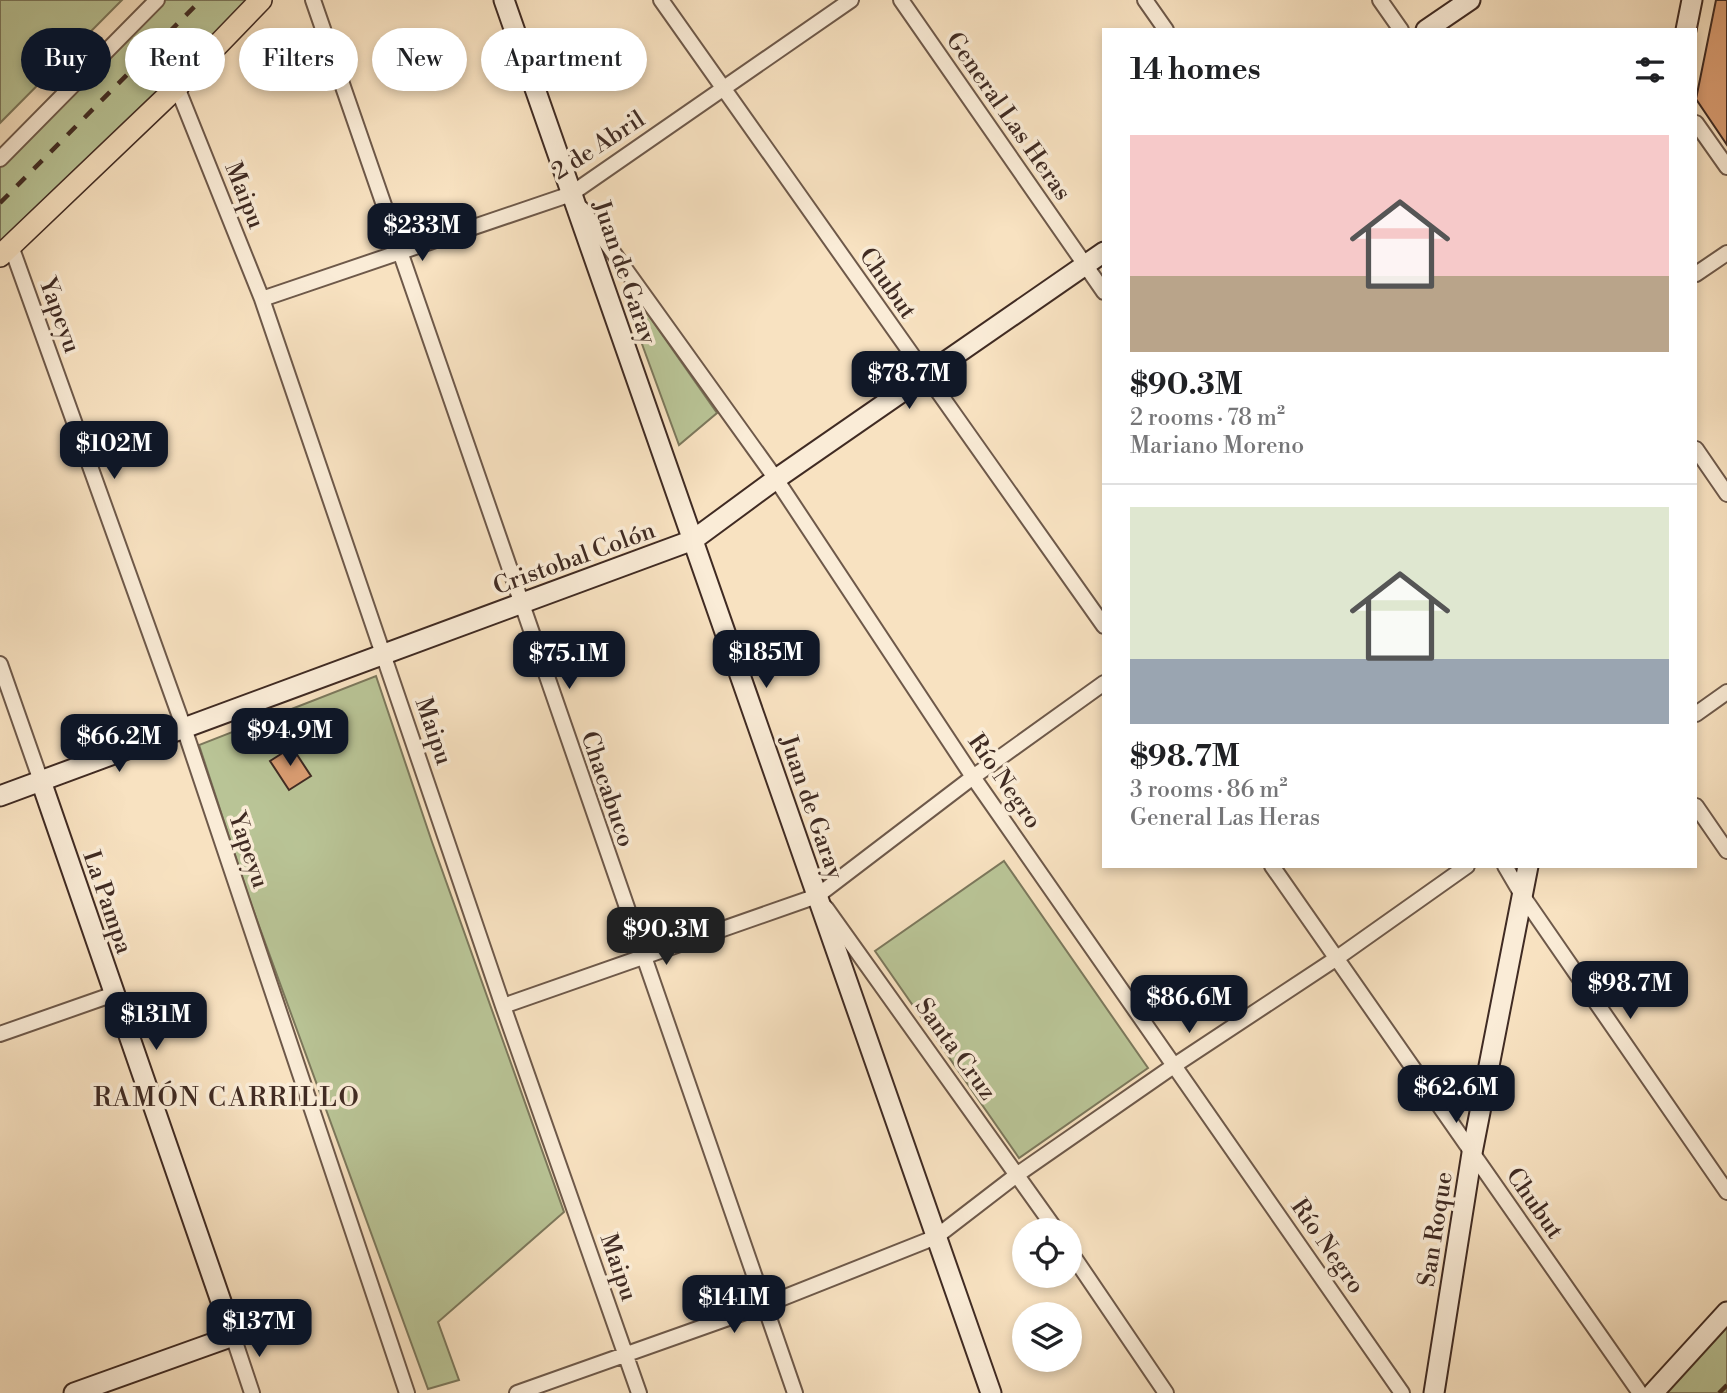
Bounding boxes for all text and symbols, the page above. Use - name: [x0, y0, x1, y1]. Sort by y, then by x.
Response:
- street label: General Las Heras: [939, 27, 1077, 206]
- chip: Buy: [21, 28, 111, 91]
- chip: Rent: [125, 28, 225, 91]
- chip: Filters: [239, 28, 358, 91]
- chip: New: [372, 28, 467, 91]
- chip: Apartment: [481, 28, 647, 91]
- text: 14 homes: [1130, 51, 1261, 89]
- icon: filters: [1631, 51, 1669, 89]
- street label: 2 de Abril: [546, 105, 651, 187]
- street label: Maipu: [217, 158, 271, 233]
- icon: home: [1337, 181, 1463, 307]
- street label: Juan de Garay: [585, 196, 663, 348]
- pin: $233M: [373, 204, 471, 263]
- text: $233M: [383, 212, 461, 240]
- street label: Chubut: [852, 242, 923, 325]
- street label: Yapeyu: [31, 272, 87, 357]
- pin: $78.7M: [852, 352, 966, 411]
- text: $78.7M: [868, 360, 950, 388]
- text: $90.3M: [1130, 366, 1243, 404]
- text: 2 rooms · 78 m²: [1130, 404, 1285, 432]
- pin: $102M: [65, 421, 163, 481]
- text: $102M: [76, 430, 152, 458]
- text: Mariano Moreno: [1130, 432, 1304, 460]
- street label: Cristobal Colón: [489, 516, 660, 602]
- icon: home: [1337, 553, 1463, 679]
- pin: $185M: [717, 630, 815, 690]
- pin: $75.1M: [512, 632, 626, 691]
- text: $185M: [729, 639, 803, 667]
- text: $75.1M: [529, 640, 609, 668]
- street label: Maipu: [408, 694, 459, 769]
- pin: $94.9M: [233, 708, 347, 768]
- pin: $66.2M: [62, 714, 176, 774]
- text: $94.9M: [247, 717, 333, 745]
- text: $66.2M: [77, 723, 161, 751]
- street label: Chacabuco: [573, 728, 641, 851]
- street label: Río Negro: [961, 728, 1048, 835]
- street label: Juan de Garay: [772, 731, 850, 883]
- text: $98.7M: [1130, 738, 1240, 776]
- text: 3 rooms · 86 m²: [1130, 776, 1287, 804]
- text: General Las Heras: [1130, 804, 1320, 832]
- street label: Yapeyu: [221, 807, 275, 892]
- street label: La Pampa: [75, 847, 139, 959]
- pin: $90.3M: [609, 908, 723, 967]
- text: $90.3M: [623, 916, 709, 944]
- pin: $98.7M: [1573, 962, 1687, 1021]
- text: $98.7M: [1588, 970, 1672, 998]
- pin: $86.6M: [1132, 976, 1246, 1035]
- text: $86.6M: [1147, 984, 1231, 1012]
- pin: $131M: [107, 992, 205, 1052]
- street label: Santa Cruz: [908, 993, 1002, 1107]
- text: $131M: [121, 1001, 191, 1029]
- pin: $62.6M: [1399, 1066, 1513, 1125]
- text: $62.6M: [1414, 1074, 1498, 1102]
- district label: RAMÓN CARRILLO: [93, 1080, 361, 1114]
- street label: Chubut: [1499, 1162, 1570, 1245]
- street label: San Roque: [1412, 1170, 1460, 1289]
- street label: Río Negro: [1284, 1193, 1371, 1300]
- map controls: [1012, 1218, 1082, 1372]
- button: locate: [1012, 1218, 1082, 1288]
- street label: Maipu: [593, 1230, 644, 1305]
- pin: $141M: [685, 1276, 783, 1335]
- text: $141M: [698, 1284, 770, 1312]
- pin: $137M: [210, 1300, 308, 1359]
- button: layers: [1012, 1302, 1082, 1372]
- text: $137M: [223, 1308, 295, 1336]

